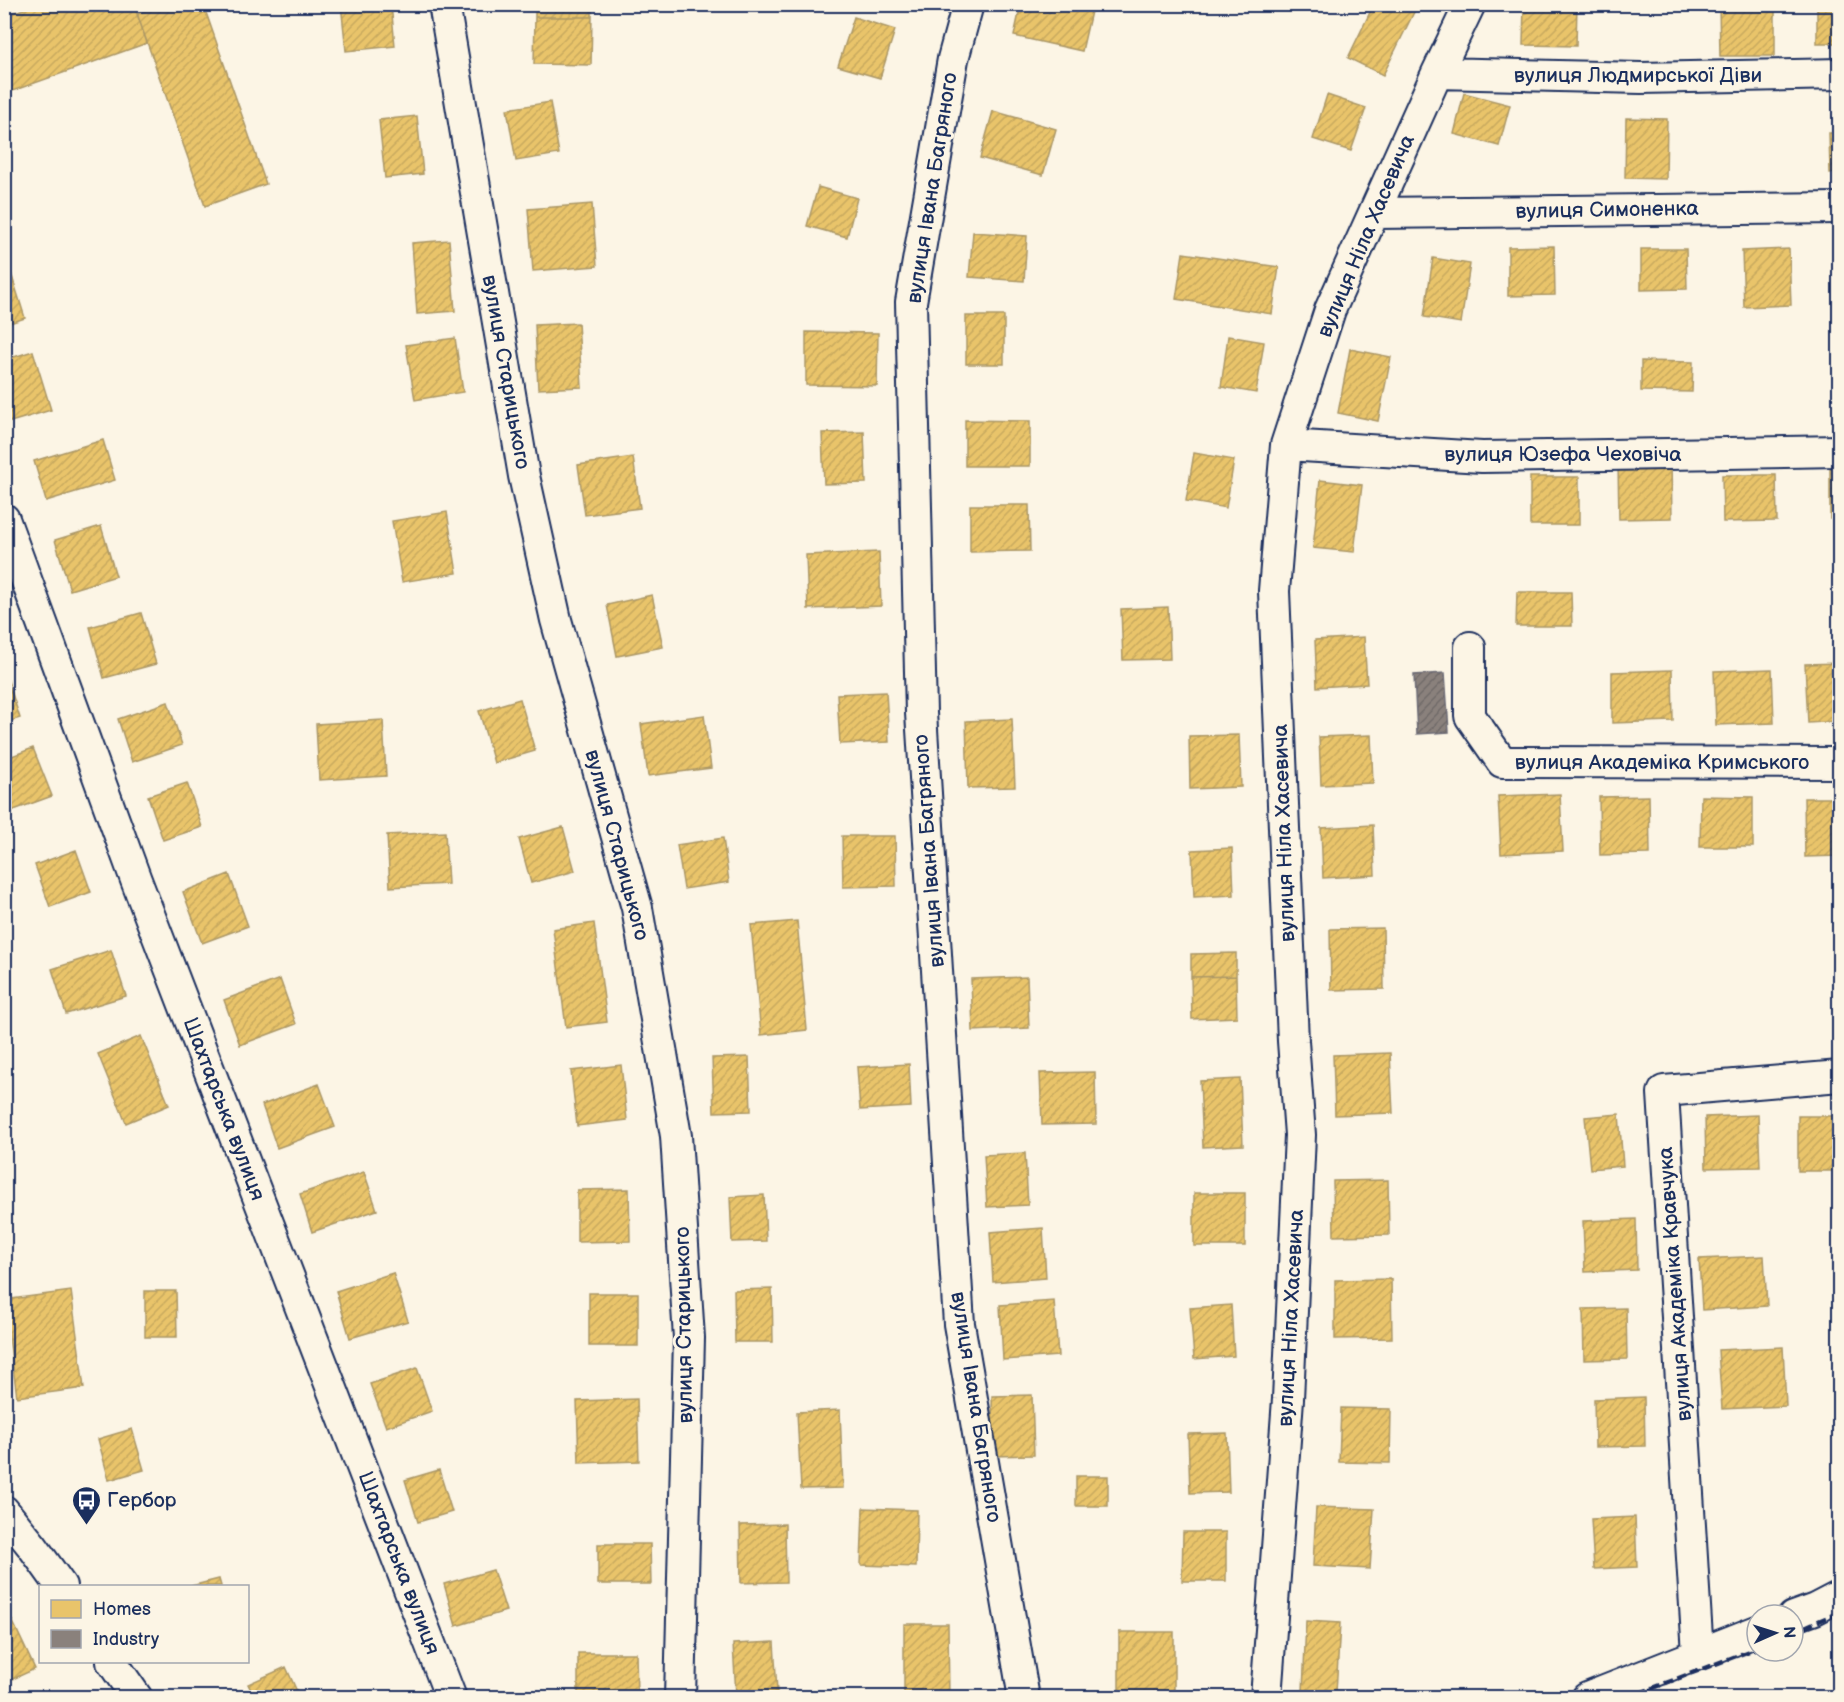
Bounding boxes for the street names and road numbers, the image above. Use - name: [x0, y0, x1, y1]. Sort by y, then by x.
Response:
- street label: вулиця Людмирської Діви: [1514, 63, 1762, 88]
- street label: вулиця Івана Багряного: [901, 71, 963, 305]
- street label: вулиця Ніла Хасевича: [1312, 130, 1420, 341]
- street label: вулиця Симоненка: [1515, 196, 1700, 224]
- street label: вулиця Старицького: [477, 273, 535, 471]
- street label: вулиця Юзефа Чеховіча: [1444, 442, 1682, 467]
- street label: вулиця Ніла Хасевича: [1268, 723, 1300, 942]
- street label: вулиця Івана Багряного: [908, 734, 950, 968]
- street label: вулиця Старицького: [579, 747, 655, 943]
- street label: вулиця Академіка Кримського: [1515, 750, 1809, 775]
- street label: Шахтарська вулиця: [178, 1014, 270, 1204]
- street label: вулиця Академіка Кравчука: [1653, 1145, 1697, 1422]
- street label: вулиця Ніла Хасевича: [1273, 1208, 1309, 1427]
- street label: вулиця Старицького: [670, 1226, 698, 1424]
- street label: вулиця Івана Багряного: [945, 1290, 1007, 1524]
- street label: Шахтарська вулиця: [353, 1468, 445, 1658]

